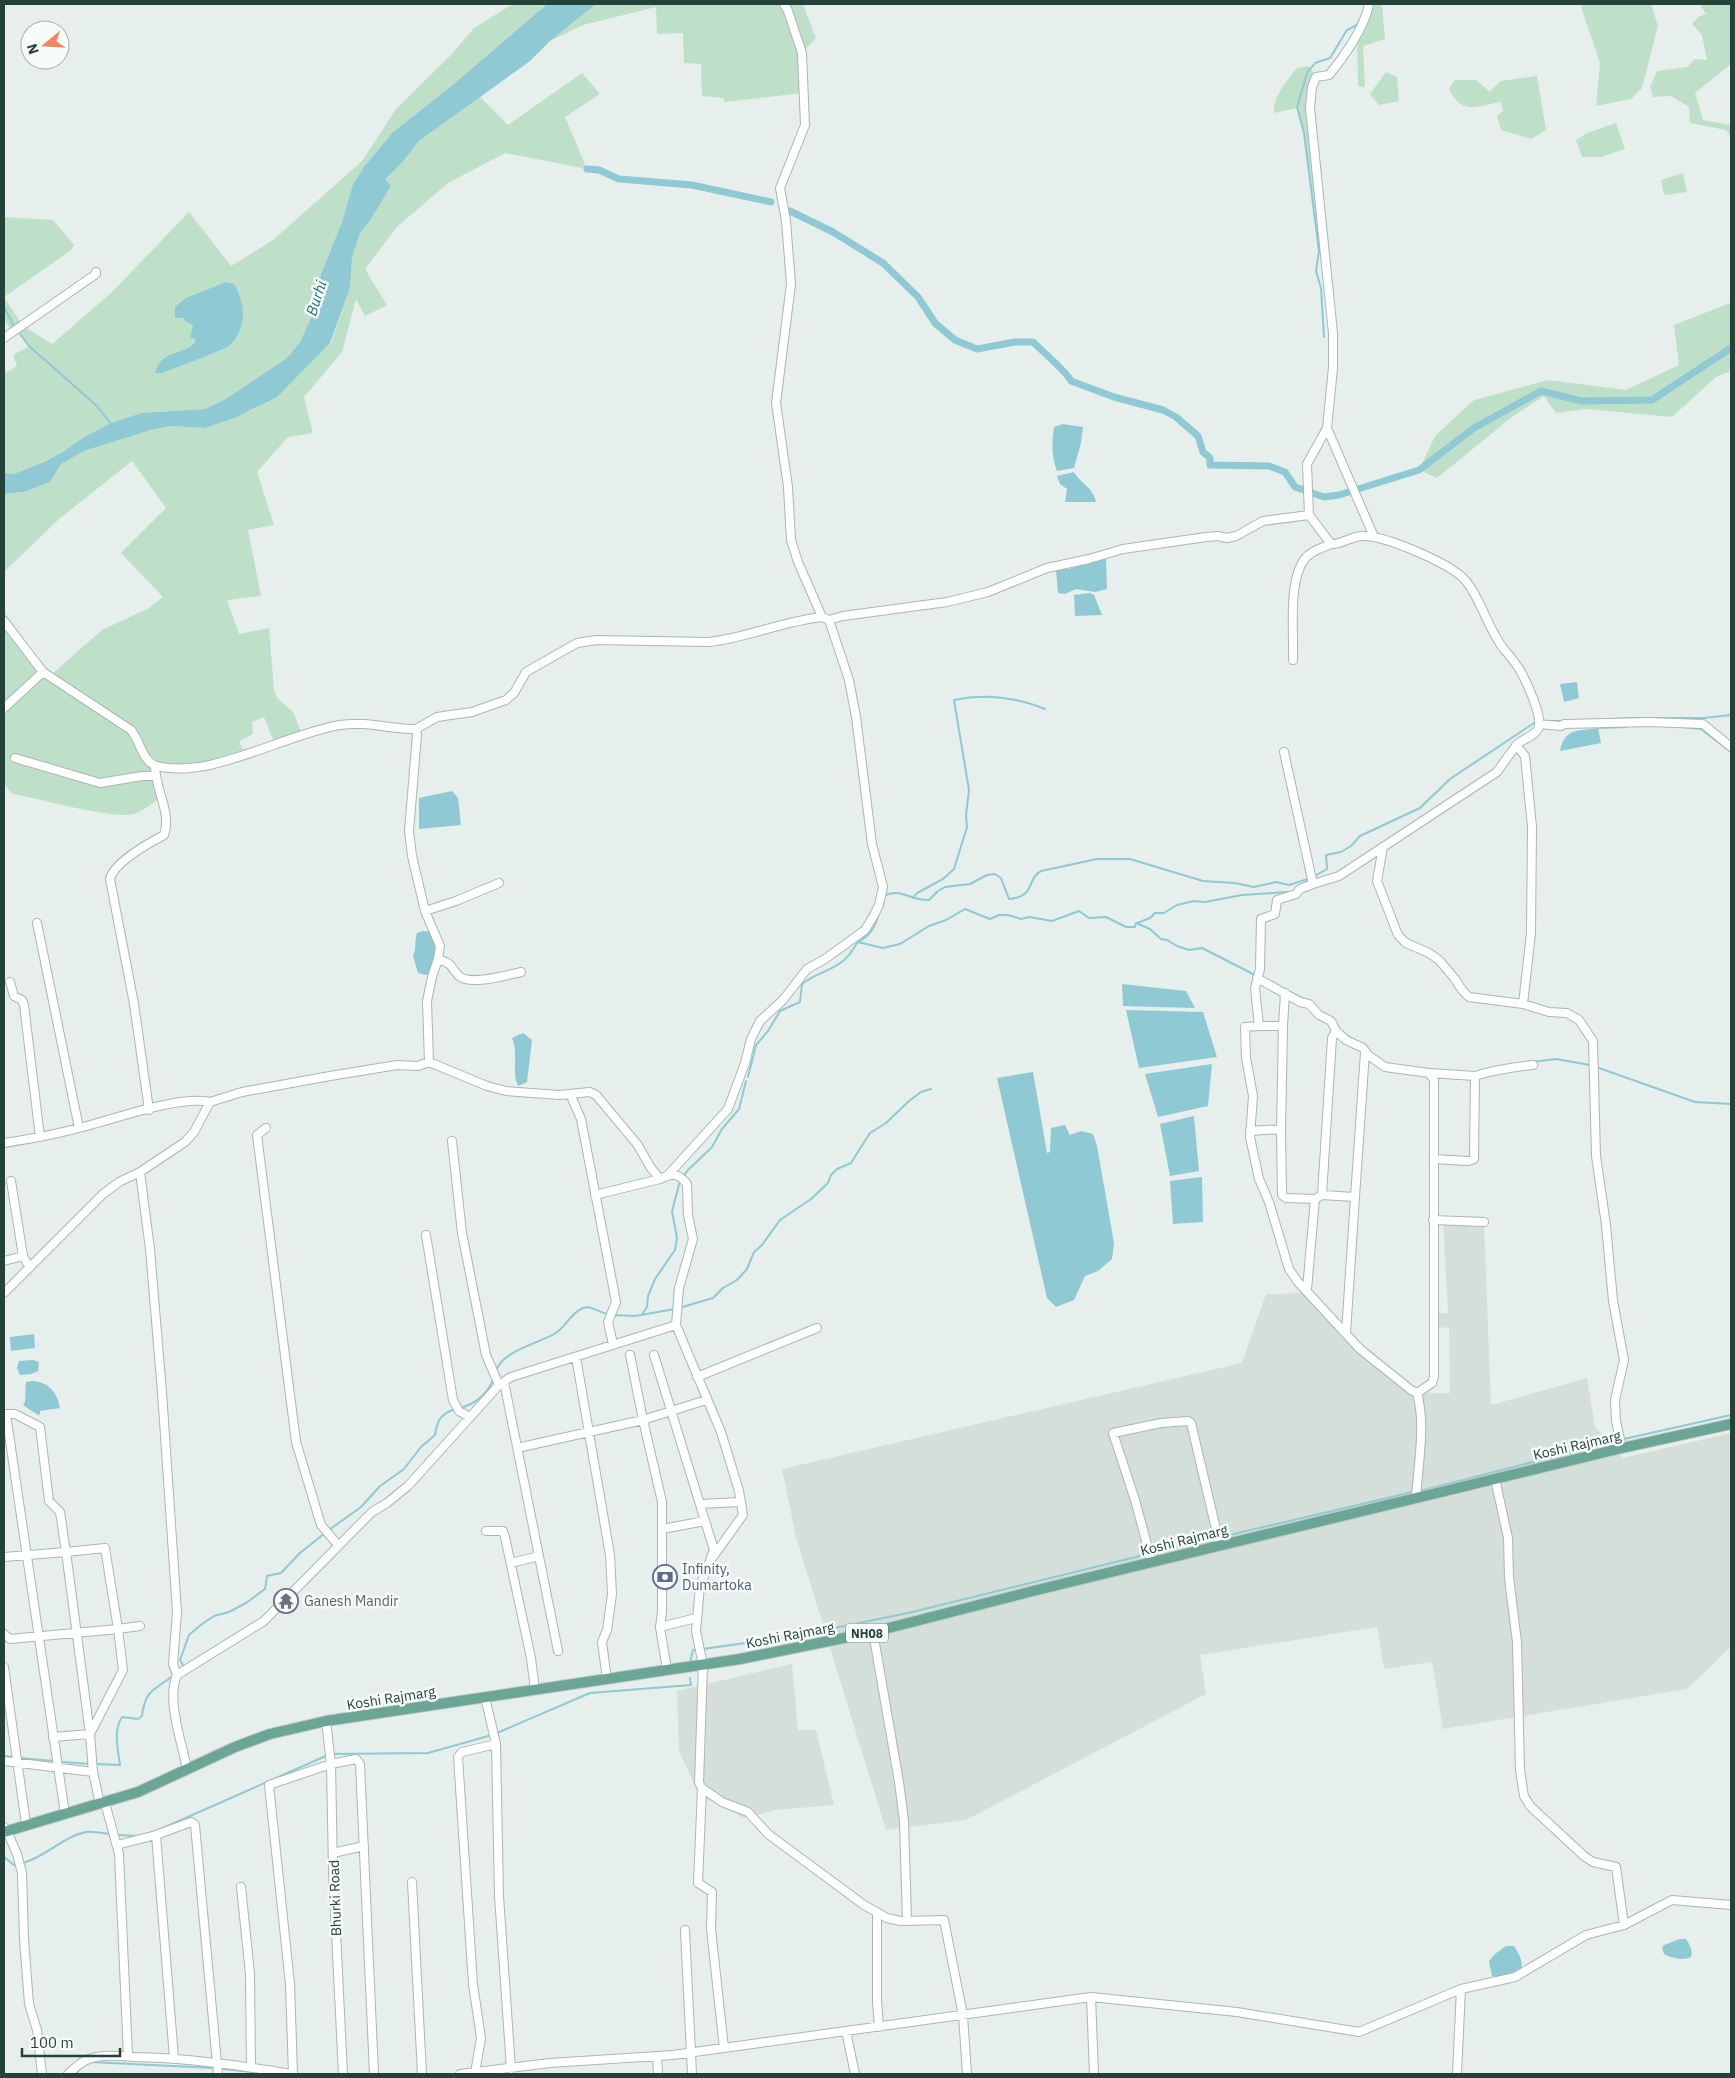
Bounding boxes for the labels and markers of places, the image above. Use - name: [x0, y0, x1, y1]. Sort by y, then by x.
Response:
- place label: Infinity, Dumartoka: [682, 1560, 752, 1594]
- bank icon: Infinity, Dumartoka: [652, 1564, 678, 1590]
- temple icon: Ganesh Mandir: [273, 1588, 299, 1614]
- place label: Ganesh Mandir: [304, 1592, 398, 1610]

